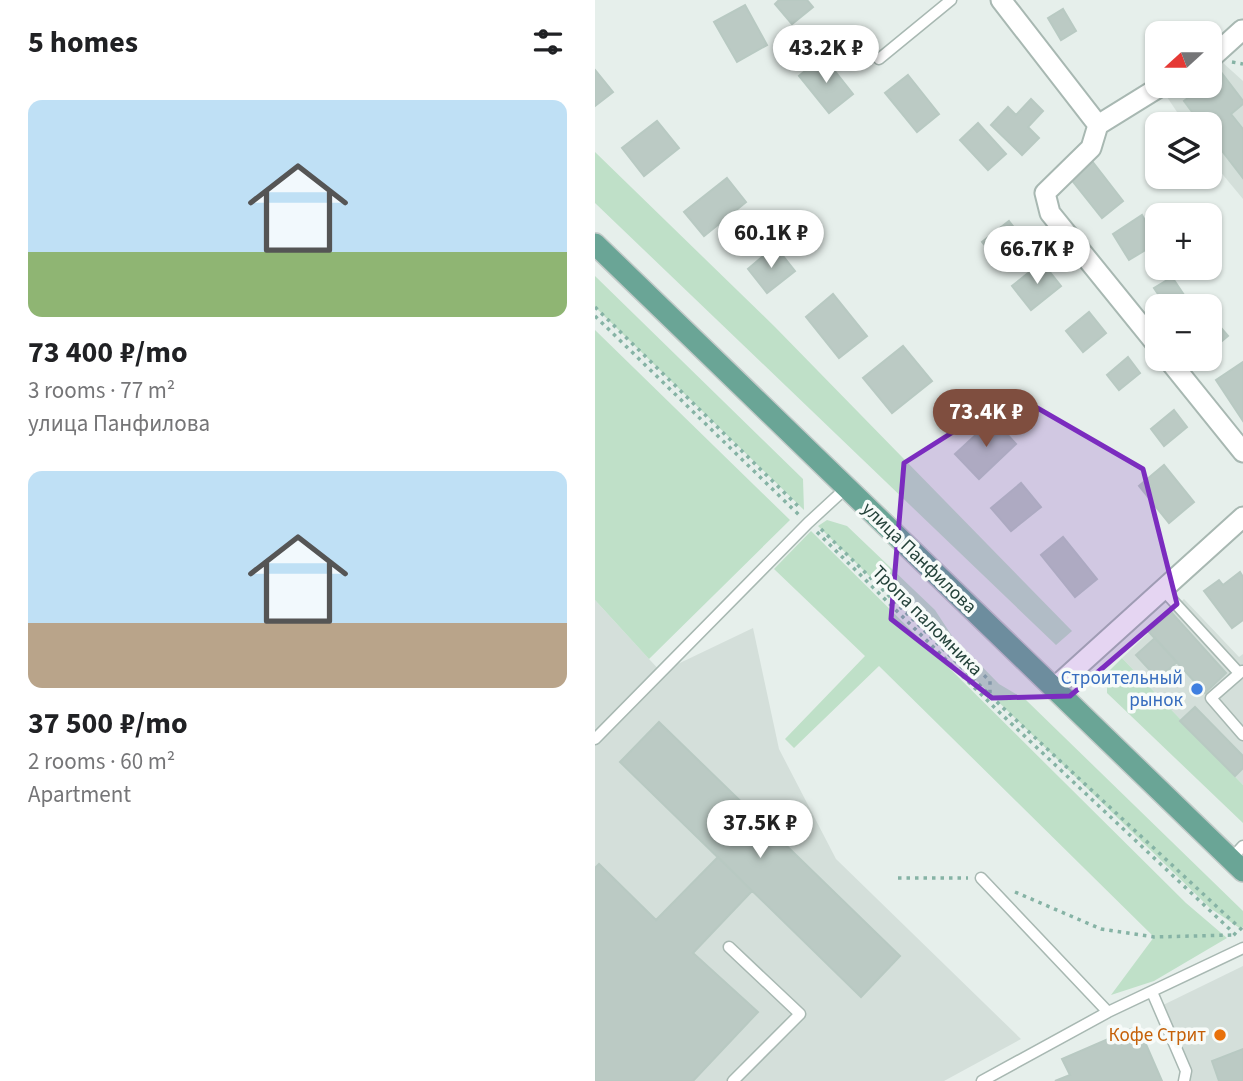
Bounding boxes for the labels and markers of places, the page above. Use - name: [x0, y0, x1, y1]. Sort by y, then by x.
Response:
- pin: 43.2K ₽: [761, 25, 891, 85]
- pin: 60.1K ₽: [706, 210, 836, 270]
- pin: 66.7K ₽: [972, 226, 1102, 286]
- pin: 73.4K ₽: [921, 390, 1051, 449]
- place label: Строительный рынок: [1061, 665, 1184, 714]
- marker: Строительный рынок: [1189, 681, 1205, 697]
- pin: 37.5K ₽: [695, 800, 825, 860]
- place label: Кофе Стрит: [1109, 1022, 1206, 1049]
- marker: Кофе Стрит: [1212, 1027, 1228, 1043]

